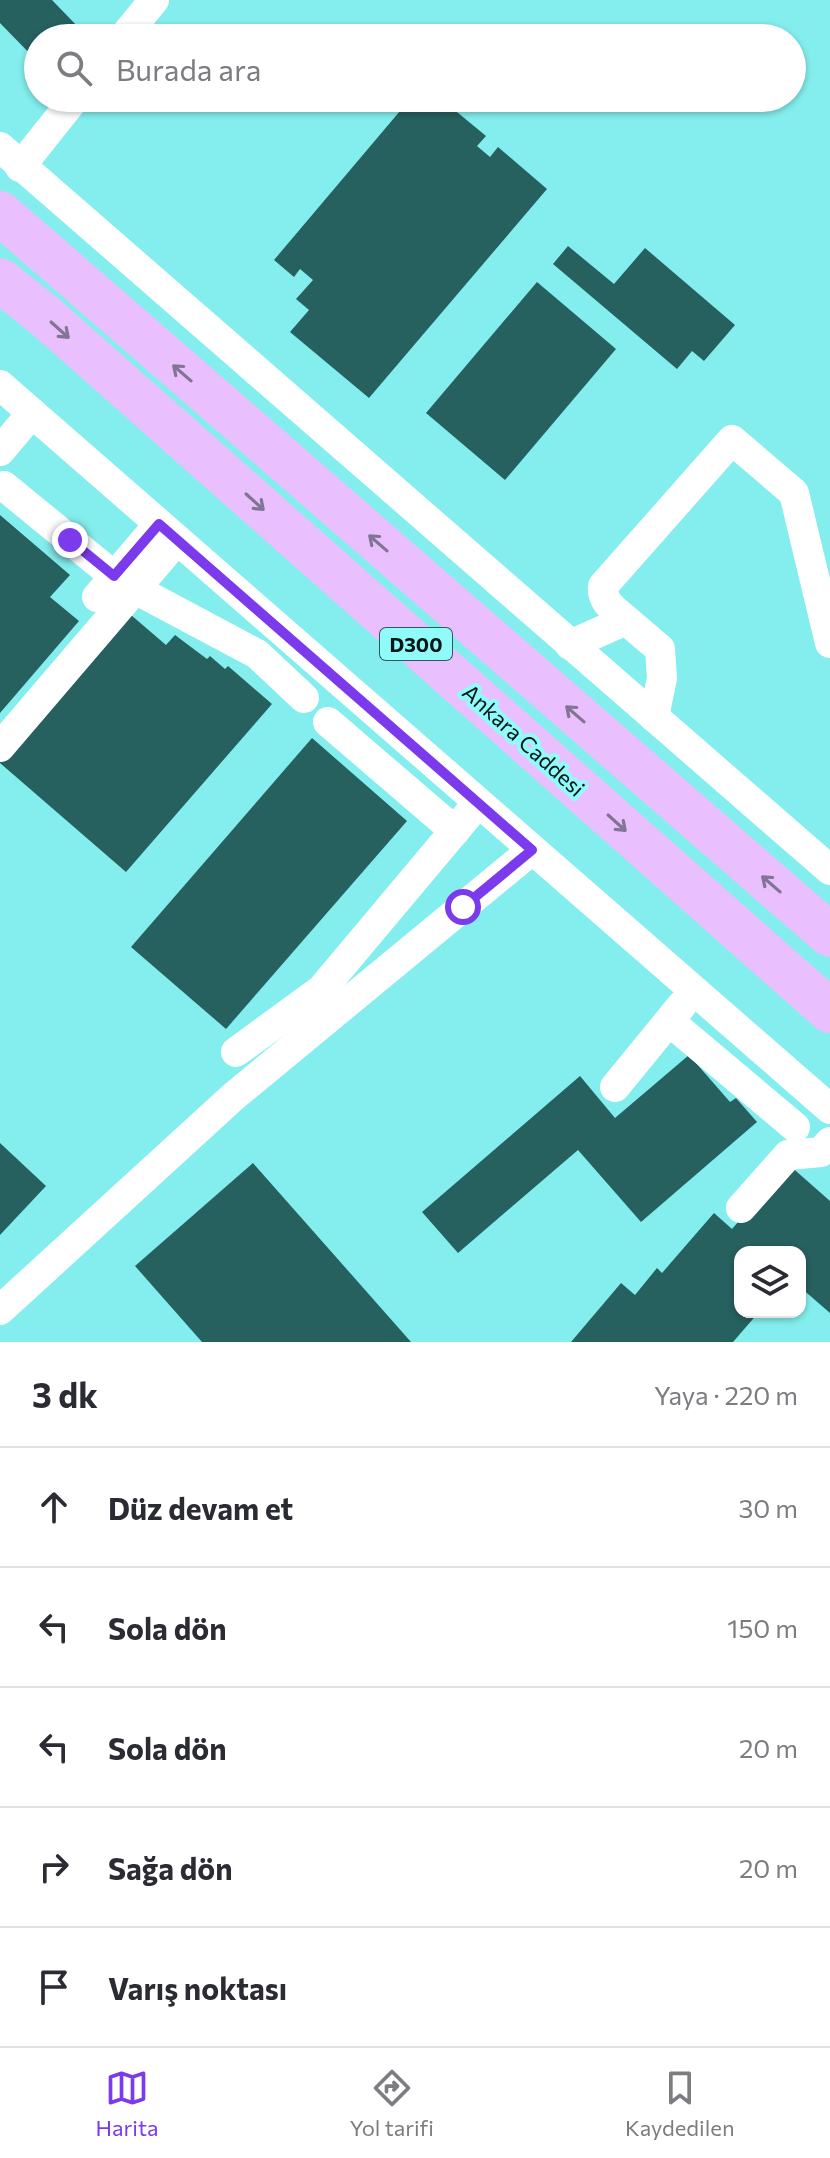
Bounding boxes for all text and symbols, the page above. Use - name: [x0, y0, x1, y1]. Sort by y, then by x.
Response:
- search box: [24, 24, 806, 112]
- icon: search: [52, 46, 96, 90]
- text: Burada ara: [116, 50, 261, 87]
- one-way arrow: [50, 320, 70, 338]
- one-way arrow: [173, 364, 193, 382]
- one-way arrow: [244, 493, 264, 511]
- route end: [52, 522, 88, 558]
- one-way arrow: [369, 534, 389, 552]
- road number: D300: [380, 628, 452, 660]
- street label: Ankara Caddesi: [457, 678, 591, 802]
- one-way arrow: [565, 705, 585, 723]
- one-way arrow: [607, 813, 627, 831]
- one-way arrow: [762, 875, 782, 893]
- route start: [445, 889, 481, 925]
- map controls: [734, 1246, 806, 1318]
- button: layers: [734, 1246, 806, 1318]
- text: 3 dk: [32, 1373, 98, 1415]
- text: Yaya · 220 m: [654, 1379, 798, 1410]
- icon: ahead: [32, 1485, 76, 1529]
- text: Düz devam et: [108, 1489, 293, 1526]
- text: 30 m: [739, 1492, 798, 1523]
- icon: left: [32, 1605, 76, 1649]
- text: Sola dön: [108, 1609, 227, 1646]
- text: 150 m: [727, 1612, 798, 1643]
- icon: left: [32, 1725, 76, 1769]
- text: Sola dön: [108, 1729, 227, 1766]
- text: 20 m: [739, 1732, 798, 1763]
- icon: right: [32, 1845, 76, 1889]
- text: Sağa dön: [108, 1849, 233, 1886]
- text: 20 m: [739, 1852, 798, 1883]
- icon: arrive: [32, 1965, 76, 2009]
- text: Varış noktası: [108, 1969, 287, 2006]
- tab: Harita: [95, 2066, 158, 2141]
- tab: Yol tarifi: [349, 2066, 434, 2141]
- tab: Kaydedilen: [625, 2066, 735, 2141]

